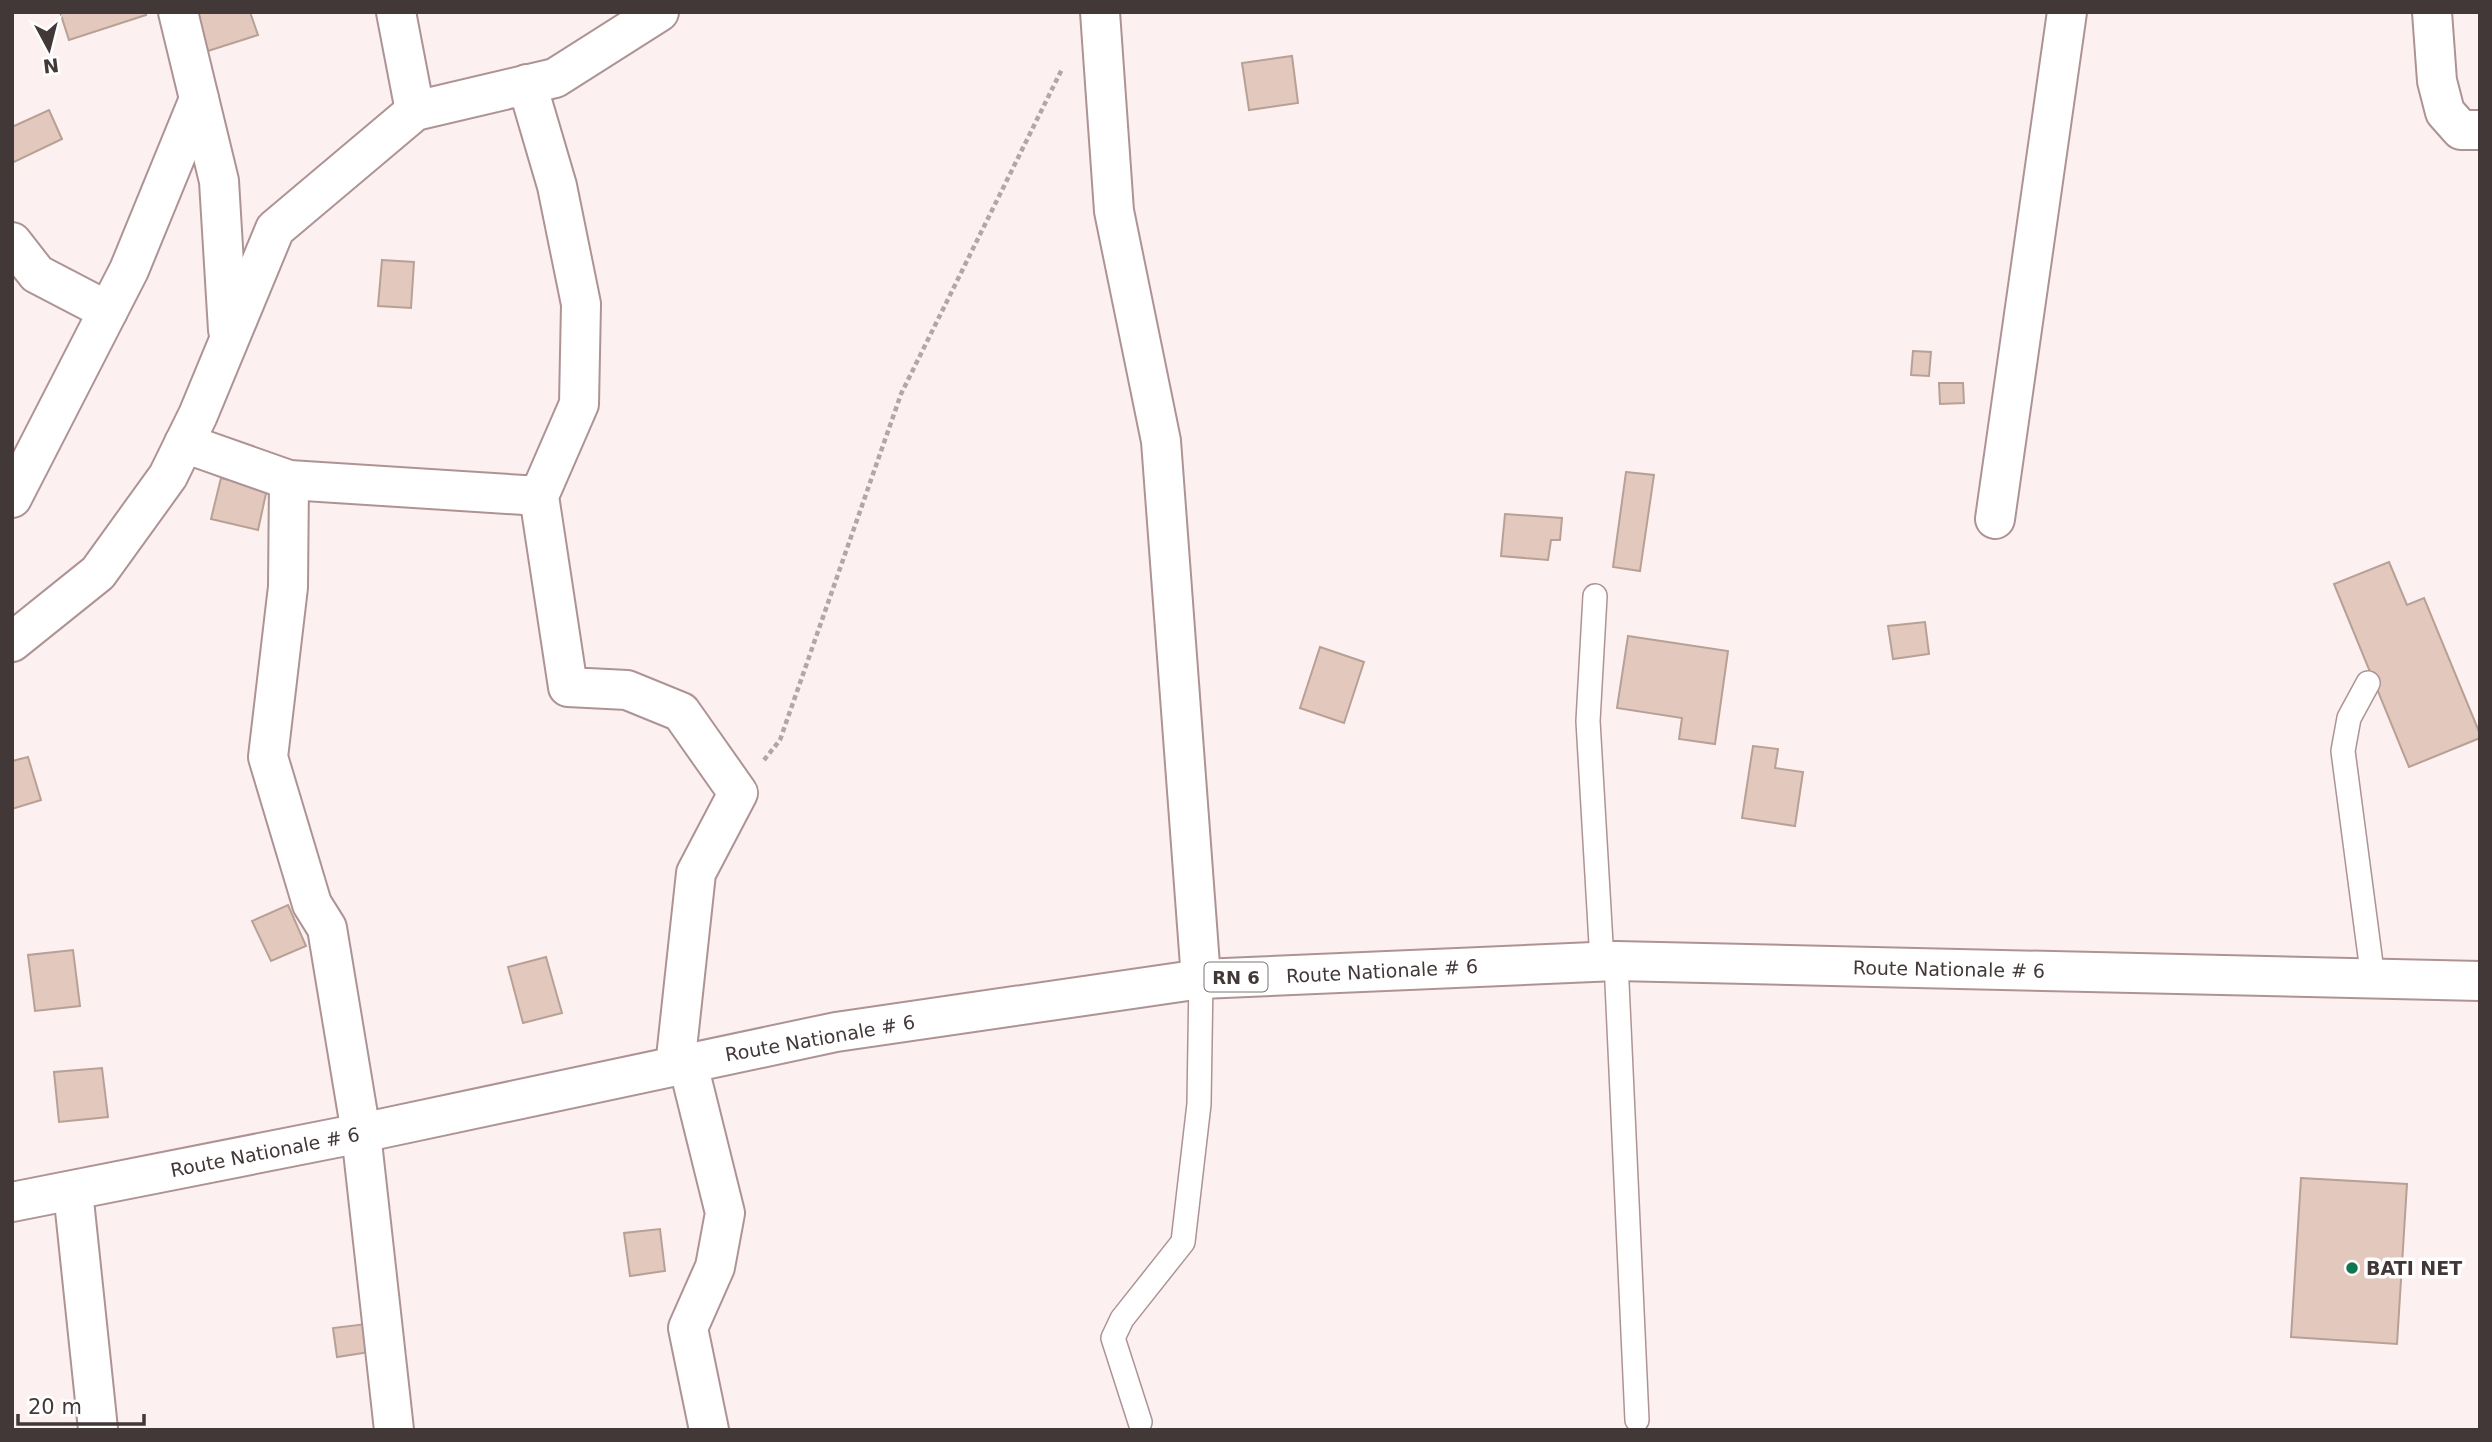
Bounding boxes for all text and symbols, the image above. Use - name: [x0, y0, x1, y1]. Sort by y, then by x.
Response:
- north arrow: [14, 14, 84, 84]
- text: N: [42, 54, 60, 78]
- street label: Route Nationale # 6: [1285, 955, 1479, 987]
- street label: Route Nationale # 6: [1853, 956, 2045, 982]
- road number: RN 6: [1204, 962, 1268, 992]
- street label: Route Nationale # 6: [723, 1010, 917, 1066]
- street label: Route Nationale # 6: [169, 1123, 361, 1181]
- place label: BATI NET: [2366, 1257, 2462, 1279]
- marker: BATI NET: [2344, 1260, 2360, 1276]
- scale bar: [18, 1382, 144, 1426]
- text: 20 m: [28, 1395, 82, 1419]

